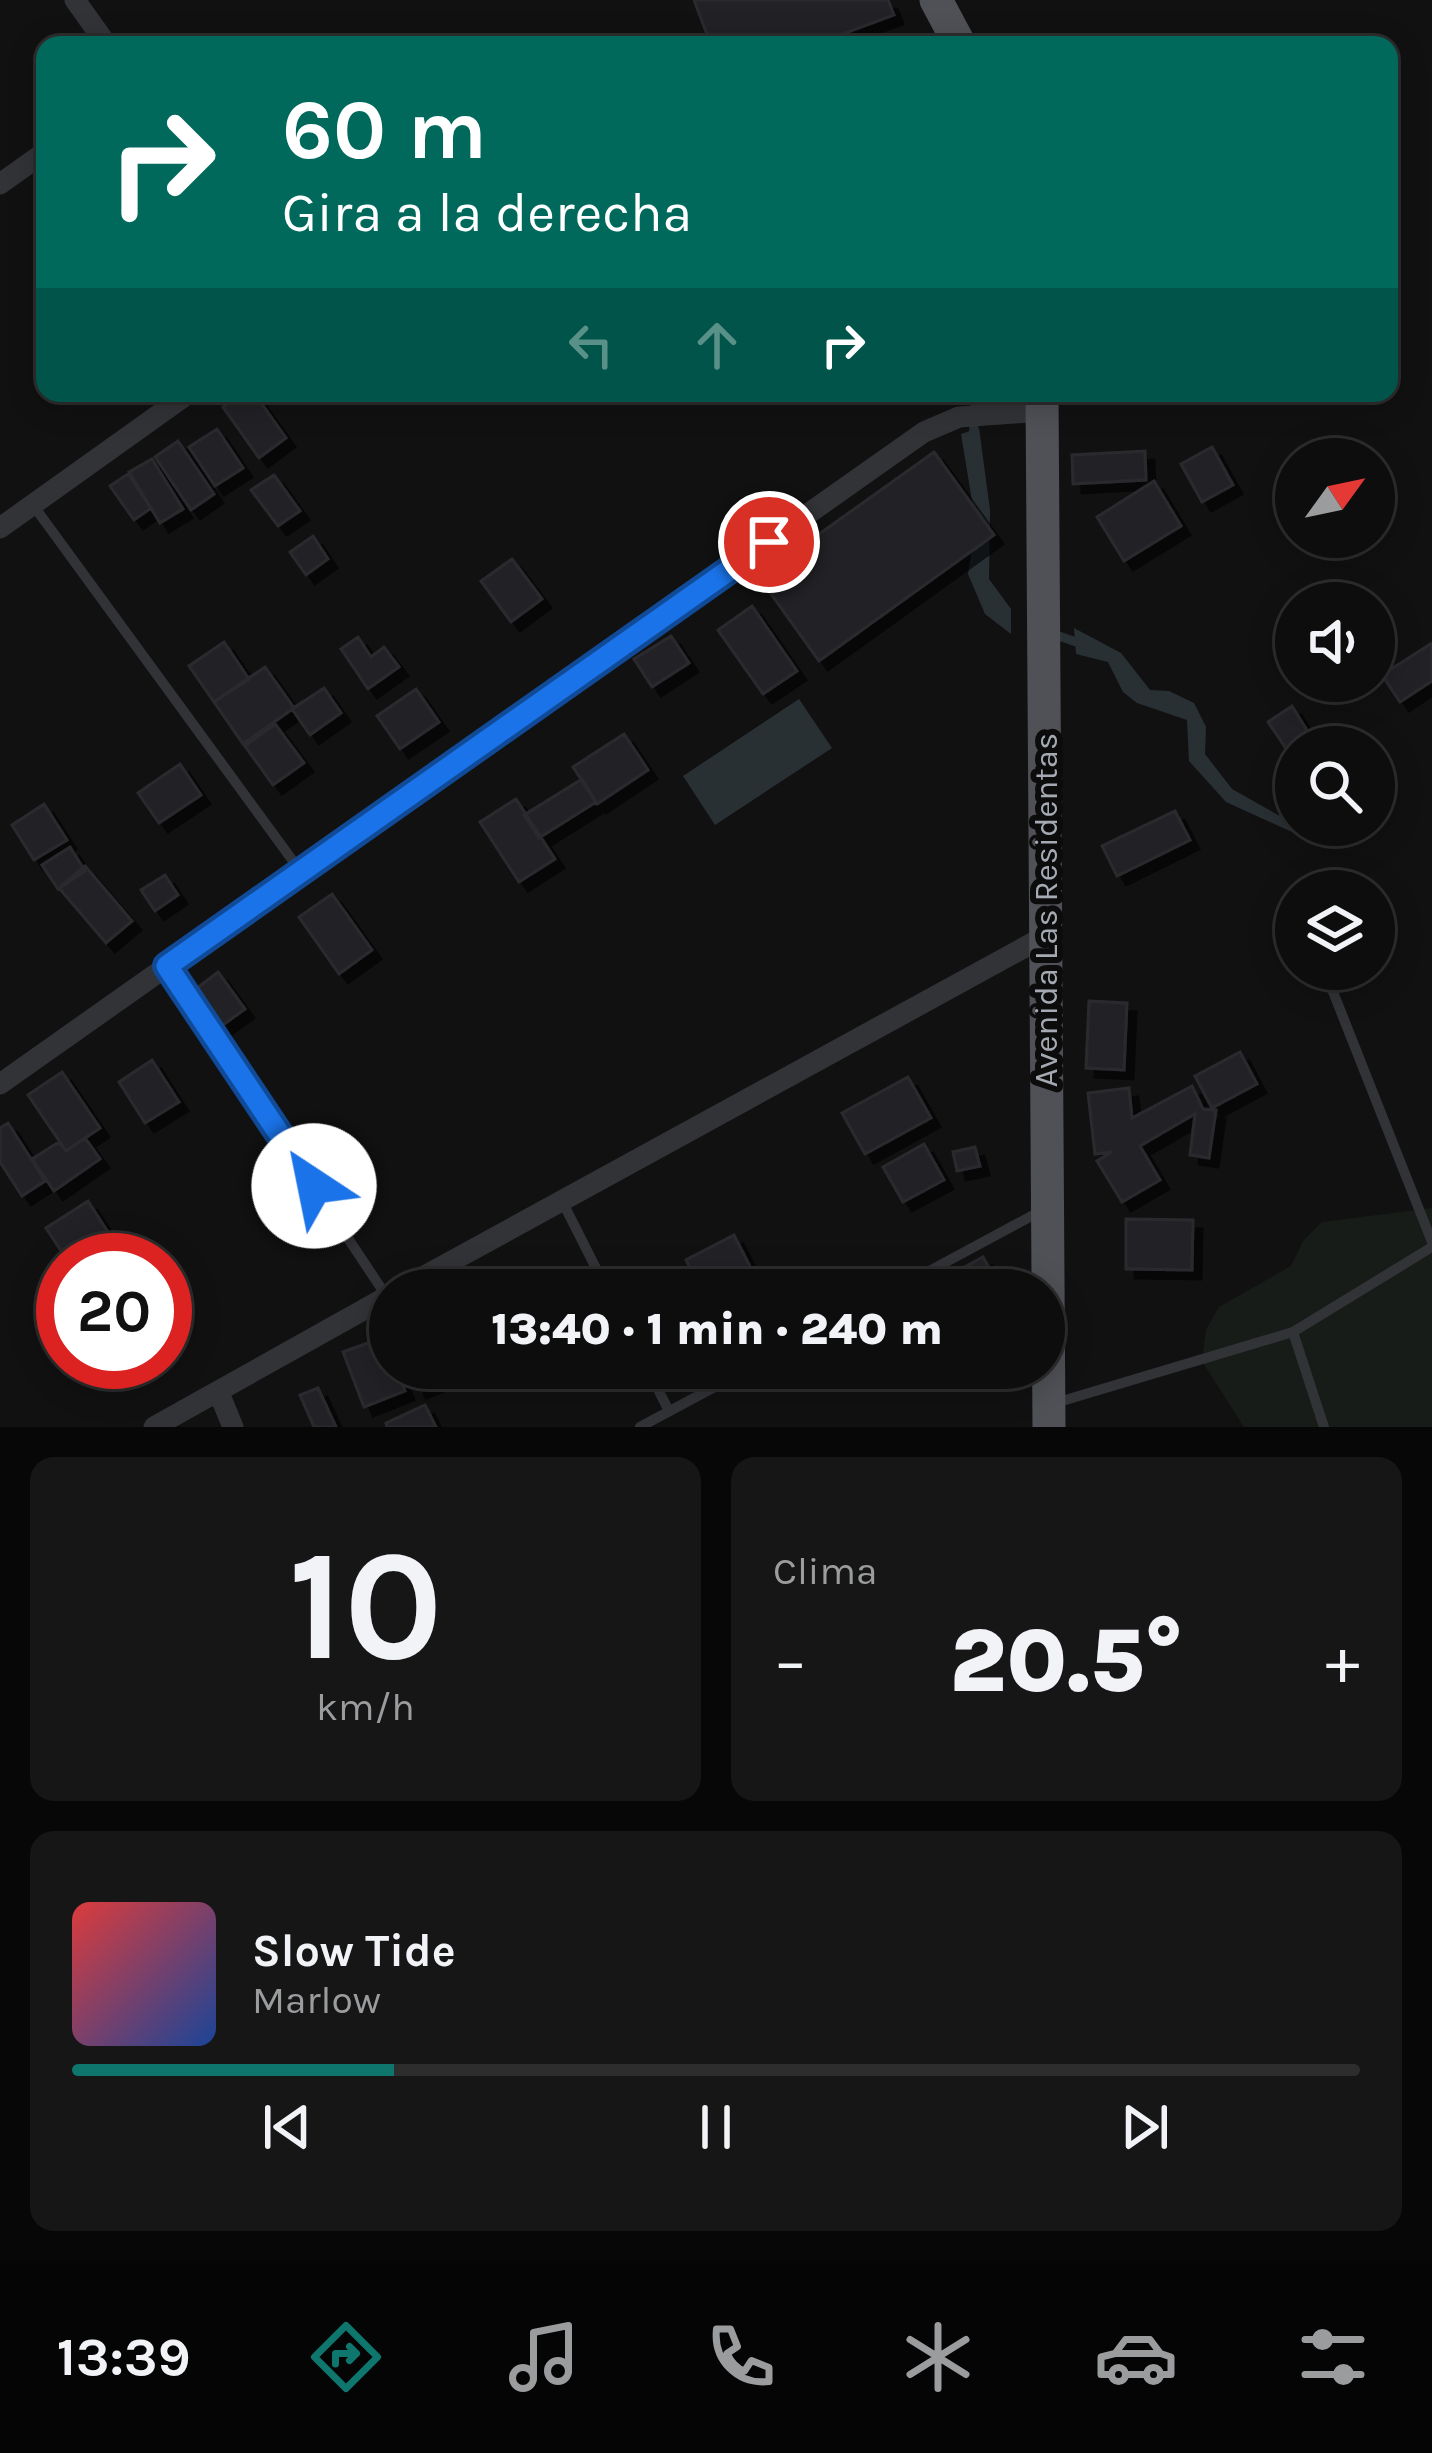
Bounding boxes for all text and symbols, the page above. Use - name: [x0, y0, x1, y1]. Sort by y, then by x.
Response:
- text: 60 m: [282, 81, 487, 179]
- icon: right: [84, 84, 240, 240]
- text: Gira a la derecha: [282, 181, 692, 245]
- icon: left: [558, 312, 624, 378]
- icon: ahead: [684, 312, 750, 378]
- icon: right: [810, 312, 876, 378]
- north arrow: [1275, 438, 1395, 558]
- map controls: [1275, 438, 1395, 990]
- pin: [718, 491, 820, 593]
- icon: arrive: [736, 509, 802, 575]
- button: sound: [1275, 582, 1395, 702]
- button: search: [1275, 726, 1395, 846]
- street label: Avenida Las Residentas: [1027, 733, 1065, 1087]
- button: layers: [1275, 870, 1395, 990]
- position arrow: [251, 1123, 377, 1249]
- speed limit sign: 20: [36, 1233, 192, 1389]
- text: 13:40 · 1 min · 240 m: [491, 1303, 943, 1355]
- text: 10: [288, 1515, 443, 1697]
- text: Clima: [773, 1548, 877, 1594]
- text: 20.5°: [950, 1608, 1183, 1714]
- text: −: [773, 1622, 808, 1700]
- text: +: [1325, 1622, 1360, 1700]
- text: km/h: [316, 1684, 415, 1730]
- text: Slow Tide: [252, 1925, 456, 1977]
- text: Marlow: [252, 1977, 381, 2023]
- icon: previous: [254, 2094, 320, 2160]
- icon: pause: [683, 2094, 749, 2160]
- icon: next: [1112, 2094, 1178, 2160]
- icon: directions: [304, 2315, 388, 2399]
- icon: music: [502, 2315, 586, 2399]
- icon: phone: [699, 2315, 783, 2399]
- icon: climate: [896, 2315, 980, 2399]
- icon: car: [1094, 2315, 1178, 2399]
- icon: filters: [1291, 2315, 1375, 2399]
- text: 13:39: [57, 2325, 191, 2389]

